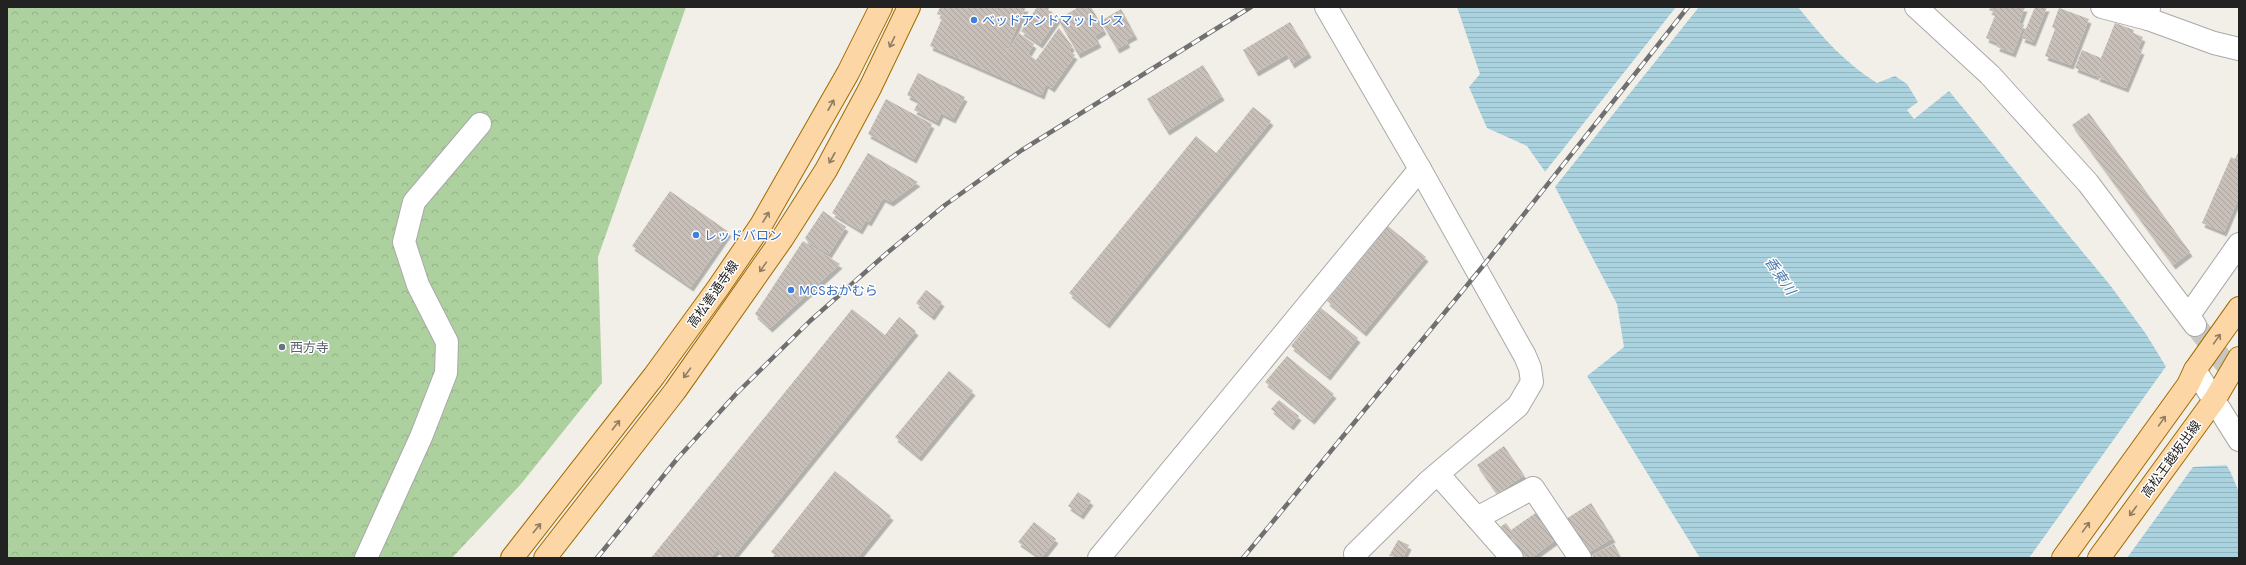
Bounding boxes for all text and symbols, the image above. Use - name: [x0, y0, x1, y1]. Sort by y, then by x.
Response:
- place label: ベッドアンドマットレス: [982, 13, 1124, 28]
- marker: ベッドアンドマットレス: [969, 15, 979, 25]
- one-way arrow: [888, 36, 895, 48]
- one-way arrow: [827, 99, 835, 111]
- one-way arrow: [828, 151, 836, 163]
- one-way arrow: [762, 211, 770, 223]
- place label: レッドバロン: [704, 228, 782, 243]
- marker: レッドバロン: [691, 230, 701, 240]
- water label: 香東川: [1761, 254, 1800, 300]
- street label: 高松善通寺線: [684, 258, 742, 330]
- one-way arrow: [759, 261, 767, 272]
- place label: MCSおかむら: [799, 283, 878, 298]
- marker: MCSおかむら: [786, 285, 796, 295]
- one-way arrow: [2213, 334, 2221, 345]
- place label: 西方寺: [290, 340, 329, 355]
- marker: 西方寺: [277, 342, 287, 352]
- one-way arrow: [683, 367, 692, 378]
- one-way arrow: [2158, 416, 2167, 427]
- street label: 高松王越坂出線: [2138, 418, 2204, 500]
- one-way arrow: [612, 420, 620, 431]
- one-way arrow: [2129, 505, 2137, 516]
- one-way arrow: [2082, 521, 2090, 532]
- one-way arrow: [532, 522, 541, 533]

